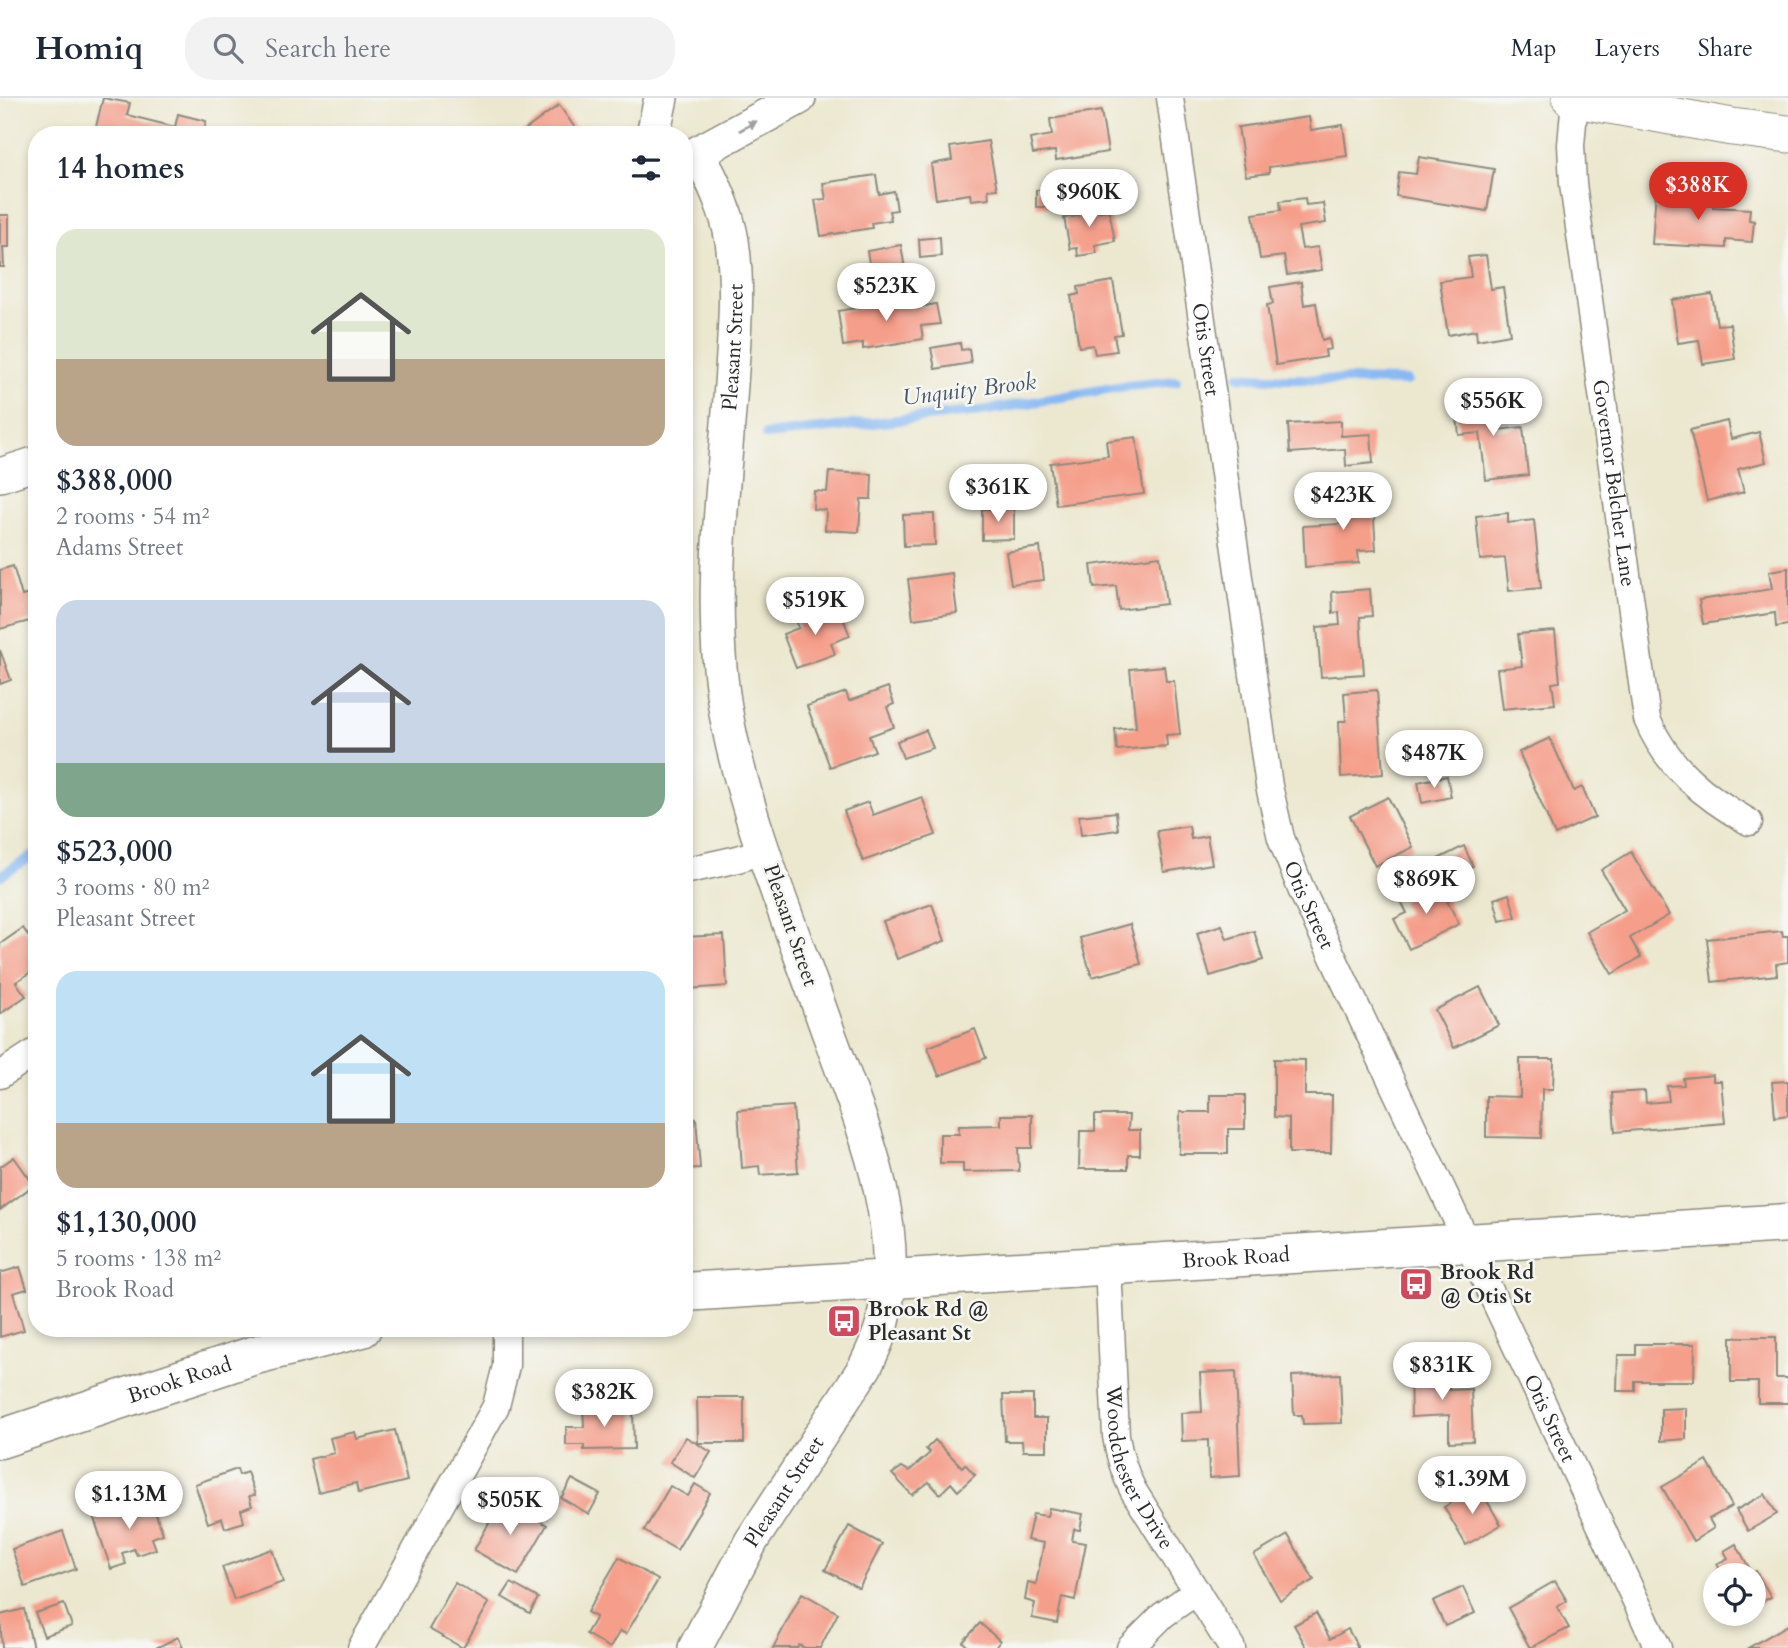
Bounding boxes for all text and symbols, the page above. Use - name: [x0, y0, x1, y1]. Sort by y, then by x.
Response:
- search box: [185, 17, 675, 80]
- text: Homiq: [35, 26, 143, 71]
- icon: search: [209, 29, 247, 67]
- text: Search here: [265, 31, 391, 66]
- text: Map: [1511, 32, 1557, 65]
- text: Layers: [1595, 32, 1660, 65]
- text: Share: [1698, 32, 1753, 65]
- one-way arrow: [739, 120, 759, 132]
- text: 14 homes: [56, 148, 185, 189]
- icon: filters: [627, 149, 665, 187]
- pin: $388K: [1649, 162, 1747, 222]
- text: $388K: [1665, 169, 1731, 200]
- pin: $960K: [1040, 170, 1138, 229]
- text: $960K: [1056, 176, 1122, 207]
- pin: $523K: [837, 264, 935, 323]
- text: $523K: [853, 270, 919, 301]
- icon: home: [298, 274, 424, 400]
- street label: Pleasant Street: [715, 283, 751, 412]
- street label: Otis Street: [1185, 301, 1227, 398]
- water label: Unquity Brook: [900, 366, 1038, 413]
- pin: $556K: [1444, 378, 1542, 438]
- street label: Governor Belcher Lane: [1585, 378, 1643, 588]
- text: $556K: [1460, 385, 1526, 416]
- text: $388,000: [56, 460, 172, 501]
- pin: $361K: [949, 464, 1047, 524]
- text: $361K: [965, 471, 1031, 502]
- pin: $423K: [1294, 472, 1392, 532]
- text: $423K: [1310, 479, 1376, 510]
- text: 2 rooms · 54 m²: [56, 501, 209, 532]
- text: Adams Street: [56, 532, 183, 563]
- pin: $519K: [766, 578, 864, 637]
- text: $519K: [782, 584, 848, 615]
- icon: home: [298, 645, 424, 771]
- pin: $487K: [1385, 730, 1483, 790]
- text: $487K: [1401, 737, 1467, 768]
- text: $523,000: [56, 831, 172, 872]
- pin: $869K: [1377, 856, 1475, 916]
- street label: Otis Street: [1276, 857, 1341, 954]
- street label: Pleasant Street: [756, 860, 825, 990]
- text: $869K: [1393, 863, 1459, 894]
- text: 3 rooms · 80 m²: [56, 872, 209, 903]
- text: Pleasant Street: [56, 903, 195, 934]
- icon: home: [298, 1016, 424, 1142]
- text: $1,130,000: [56, 1202, 197, 1243]
- street label: Brook Road: [1181, 1240, 1291, 1276]
- text: 5 rooms · 138 m²: [56, 1243, 221, 1274]
- place label: Brook Rd @ Otis St: [1440, 1258, 1534, 1311]
- bus stop icon: Brook Rd @ Otis St: [1397, 1265, 1435, 1303]
- text: Brook Road: [56, 1274, 174, 1305]
- place label: Brook Rd @ Pleasant St: [868, 1295, 989, 1348]
- bus stop icon: Brook Rd @ Pleasant St: [825, 1302, 863, 1340]
- pin: $831K: [1393, 1342, 1491, 1402]
- text: $831K: [1409, 1349, 1475, 1380]
- street label: Brook Road: [124, 1350, 235, 1411]
- pin: $382K: [555, 1370, 653, 1429]
- street label: Otis Street: [1516, 1370, 1583, 1467]
- text: $382K: [571, 1376, 637, 1407]
- street label: Woodchester Drive: [1099, 1384, 1181, 1555]
- street label: Pleasant Street: [737, 1430, 831, 1553]
- pin: $1.39M: [1415, 1456, 1529, 1516]
- text: $1.39M: [1434, 1463, 1510, 1494]
- pin: $1.13M: [72, 1472, 186, 1531]
- text: $1.13M: [91, 1478, 167, 1509]
- pin: $505K: [461, 1478, 559, 1537]
- text: $505K: [477, 1484, 543, 1515]
- map controls: [1703, 1563, 1766, 1626]
- button: locate: [1703, 1563, 1766, 1626]

